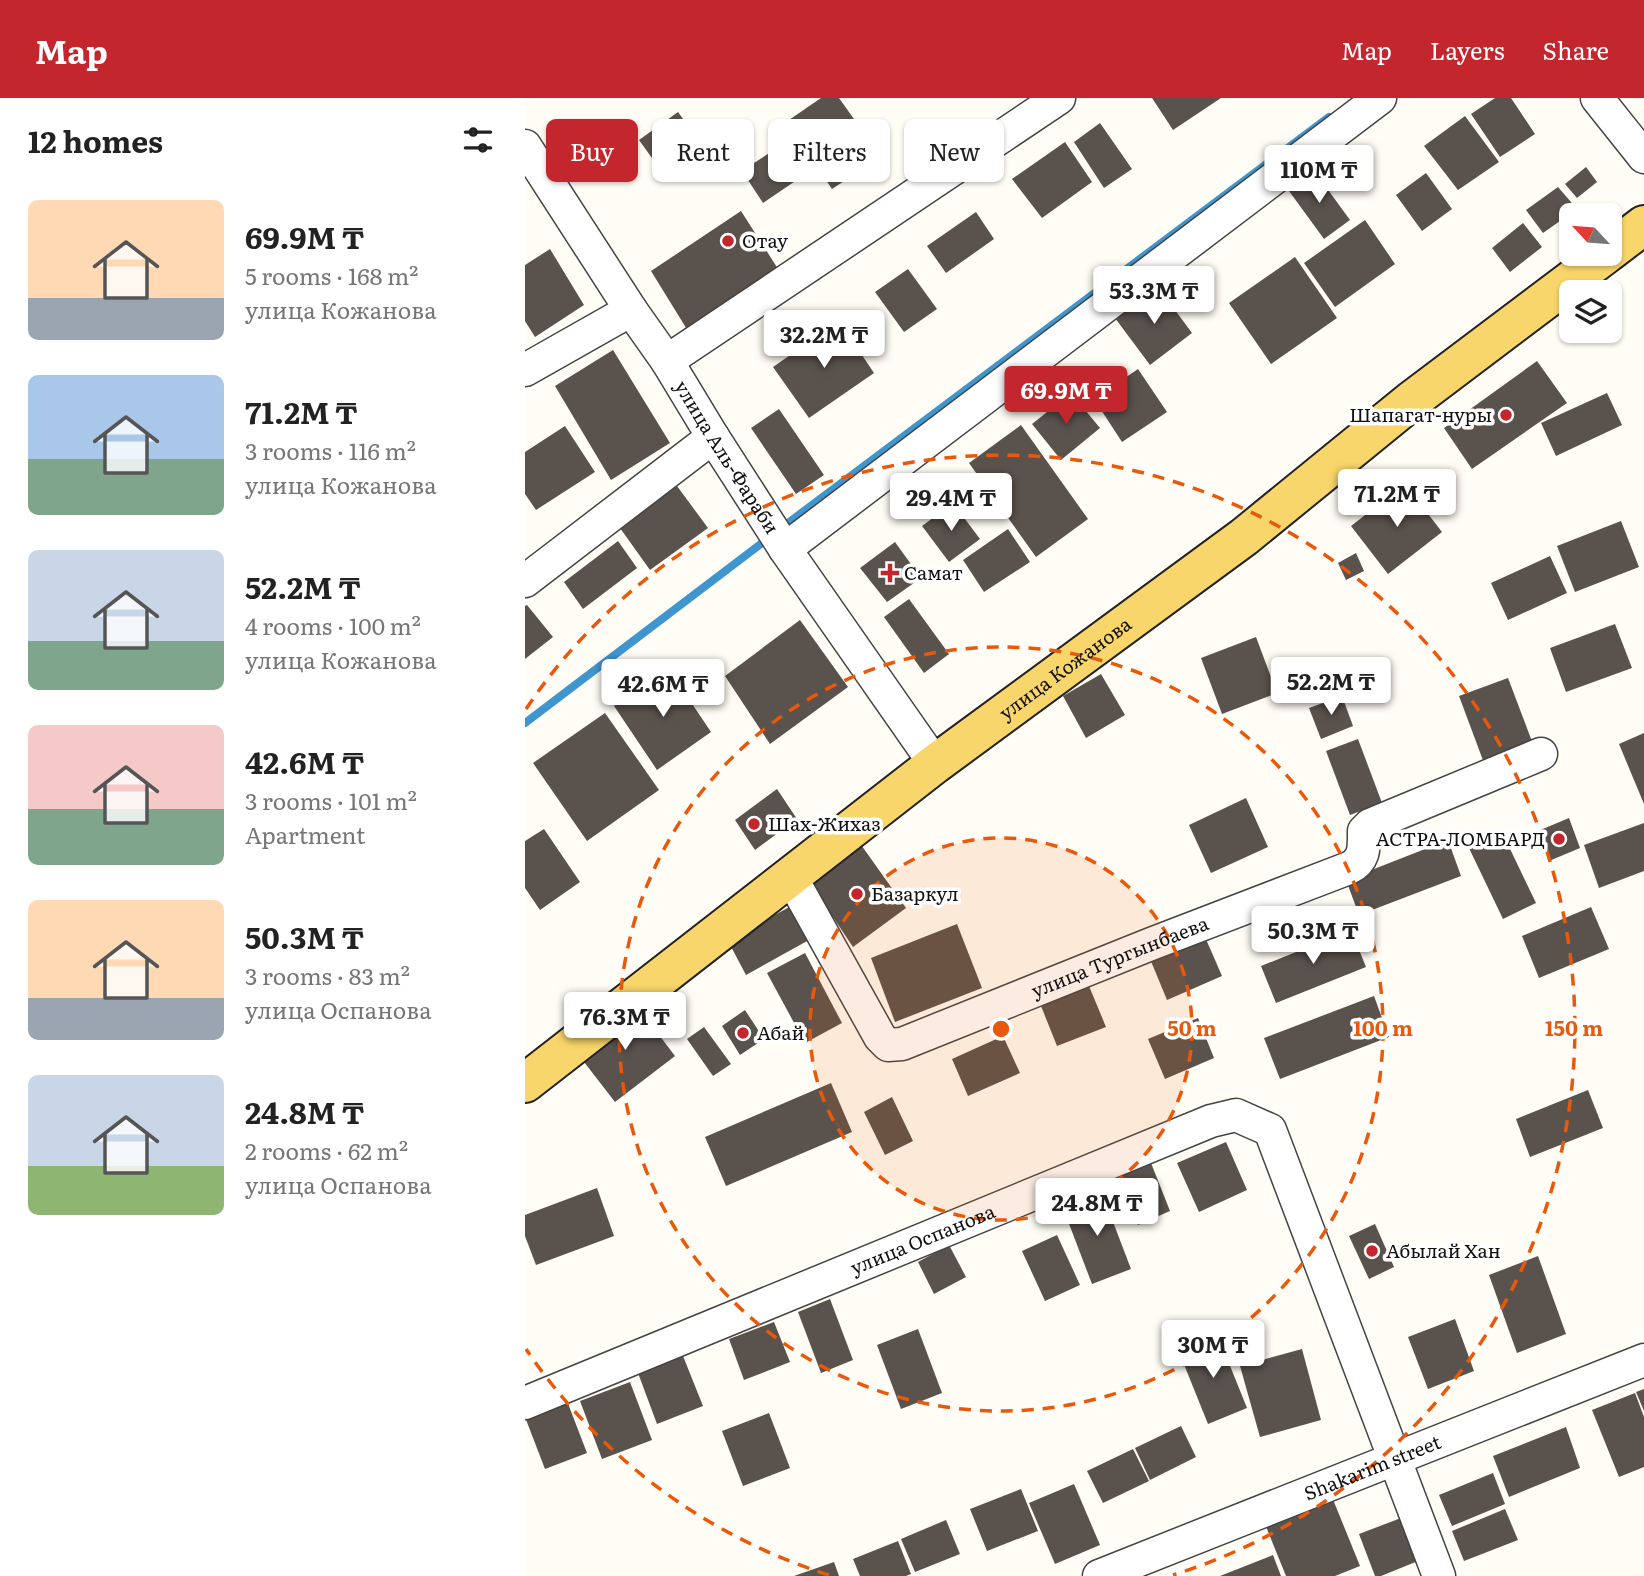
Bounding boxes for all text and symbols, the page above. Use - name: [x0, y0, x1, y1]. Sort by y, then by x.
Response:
- text: Map: [35, 25, 108, 74]
- text: Map: [1341, 32, 1392, 67]
- text: Layers: [1430, 32, 1504, 67]
- text: Share: [1542, 32, 1609, 67]
- text: 12 homes: [28, 118, 163, 162]
- chip: Buy: [546, 119, 638, 182]
- chip: Rent: [652, 119, 754, 182]
- chip: Filters: [768, 119, 890, 182]
- chip: New: [904, 119, 1004, 182]
- icon: filters: [459, 121, 497, 159]
- pin: 110M ₸: [1262, 146, 1376, 205]
- text: 110M ₸: [1280, 151, 1358, 185]
- north arrow: [1559, 203, 1622, 266]
- map controls: [1559, 203, 1622, 343]
- text: 69.9M ₸: [245, 214, 364, 258]
- place label: Отау: [742, 226, 788, 254]
- icon: home: [84, 228, 168, 312]
- marker: Отау: [720, 233, 736, 249]
- text: 5 rooms · 168 m²: [245, 258, 418, 292]
- pin: 53.3M ₸: [1089, 266, 1219, 326]
- text: 53.3M ₸: [1109, 272, 1199, 306]
- button: layers: [1559, 280, 1622, 343]
- text: улица Кожанова: [245, 292, 437, 326]
- pin: 32.2M ₸: [759, 310, 889, 370]
- text: 32.2M ₸: [780, 316, 868, 350]
- pin: 69.9M ₸: [1001, 366, 1131, 426]
- text: 69.9M ₸: [1020, 372, 1112, 406]
- street label: улица Аль-Фараби: [669, 374, 787, 539]
- text: 71.2M ₸: [245, 389, 357, 433]
- place label: Шапагат-нуры: [1349, 400, 1492, 428]
- icon: home: [84, 403, 168, 487]
- marker: Шапагат-нуры: [1498, 407, 1514, 423]
- text: 3 rooms · 116 m²: [245, 433, 416, 467]
- text: улица Кожанова: [245, 467, 437, 501]
- pin: 71.2M ₸: [1332, 470, 1462, 529]
- pin: 29.4M ₸: [886, 474, 1016, 533]
- text: 71.2M ₸: [1354, 475, 1440, 509]
- text: 29.4M ₸: [906, 479, 996, 513]
- place label: Самат: [904, 558, 963, 586]
- text: 52.2M ₸: [245, 564, 360, 608]
- marker: Самат: [882, 565, 898, 581]
- icon: home: [84, 578, 168, 662]
- text: 4 rooms · 100 m²: [245, 608, 421, 642]
- street label: улица Кожанова: [992, 609, 1137, 726]
- text: улица Кожанова: [245, 642, 437, 676]
- pin: 52.2M ₸: [1266, 658, 1396, 717]
- pin: 42.6M ₸: [598, 660, 728, 719]
- text: 52.2M ₸: [1287, 663, 1375, 697]
- text: 42.6M ₸: [617, 665, 709, 699]
- text: 42.6M ₸: [245, 739, 364, 783]
- icon: home: [84, 753, 168, 837]
- text: 3 rooms · 101 m²: [245, 783, 417, 817]
- place label: Шах-Жихаз: [768, 809, 881, 837]
- marker: Шах-Жихаз: [746, 816, 762, 832]
- text: Apartment: [245, 817, 365, 851]
- place label: АСТРА-ЛОМБАРД: [1376, 824, 1545, 852]
- marker: АСТРА-ЛОМБАРД: [1551, 831, 1567, 847]
- place label: Базаркул: [871, 879, 959, 907]
- marker: Базаркул: [849, 886, 865, 902]
- pin: 50.3M ₸: [1248, 906, 1378, 966]
- street label: улица Тургынбаева: [1027, 908, 1213, 1004]
- text: 50.3M ₸: [1268, 912, 1359, 946]
- text: 50.3M ₸: [245, 914, 364, 958]
- icon: home: [84, 928, 168, 1012]
- text: 3 rooms · 83 m²: [245, 958, 410, 992]
- text: улица Оспанова: [245, 992, 432, 1026]
- pin: 76.3M ₸: [560, 992, 690, 1052]
- text: 76.3M ₸: [580, 998, 670, 1032]
- text: 50 m: [1167, 1011, 1217, 1042]
- text: 100 m: [1353, 1011, 1413, 1042]
- text: 150 m: [1545, 1011, 1603, 1042]
- centre of rings: [989, 1017, 1013, 1041]
- place label: Абай: [757, 1018, 805, 1046]
- marker: Абай: [735, 1025, 751, 1041]
- text: 24.8M ₸: [245, 1089, 364, 1133]
- icon: home: [84, 1103, 168, 1187]
- text: 2 rooms · 62 m²: [245, 1133, 408, 1167]
- text: улица Оспанова: [245, 1167, 432, 1201]
- pin: 24.8M ₸: [1032, 1178, 1162, 1238]
- text: 24.8M ₸: [1051, 1184, 1143, 1218]
- street label: улица Оспанова: [846, 1196, 1000, 1281]
- place label: Абылай Хан: [1386, 1236, 1501, 1264]
- marker: Абылай Хан: [1364, 1243, 1380, 1259]
- pin: 30M ₸: [1164, 1320, 1262, 1380]
- text: 30M ₸: [1178, 1326, 1248, 1360]
- street label: Shakarim street: [1299, 1427, 1445, 1506]

